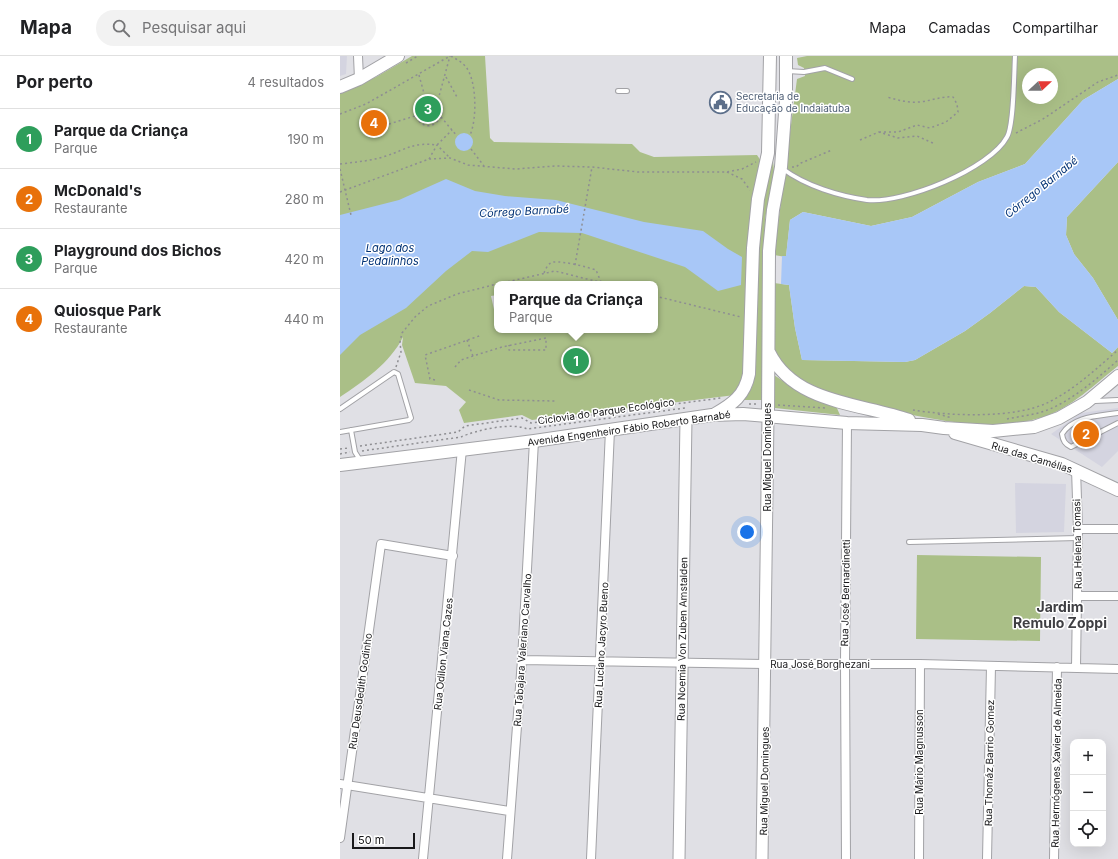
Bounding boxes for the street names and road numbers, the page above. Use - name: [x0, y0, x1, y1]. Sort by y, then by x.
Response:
- street label: Ciclovia do Parque Ecológico: [537, 395, 675, 427]
- street label: Rua Miguel Domingues: [761, 403, 773, 511]
- street label: Avenida Engenheiro Fábio Roberto Barnabé: [527, 408, 732, 448]
- street label: Rua das Camélias: [990, 439, 1074, 475]
- street label: Rua Helena Tomasi: [1070, 499, 1084, 589]
- street label: Rua José Bernardinetti: [838, 539, 852, 647]
- street label: Rua Noemia Von Zuben Amstalden: [675, 557, 689, 721]
- street label: Rua Tabajara Valeriano Carvalho: [511, 573, 533, 727]
- street label: Rua Luciano Jacyro Bueno: [592, 582, 610, 708]
- street label: Rua Odilon Viana Cazes: [431, 597, 455, 711]
- street label: Rua Deusdedith Godinho: [346, 632, 374, 750]
- street label: Rua José Borghezani: [770, 658, 870, 670]
- street label: Rua Hermógenes Xavier de Almeida: [1049, 678, 1063, 848]
- street label: Rua Thomáz Barrio Gomez: [982, 700, 996, 826]
- street label: Rua Mário Magnusson: [913, 709, 925, 815]
- street label: Rua Miguel Domingues: [757, 726, 771, 836]

